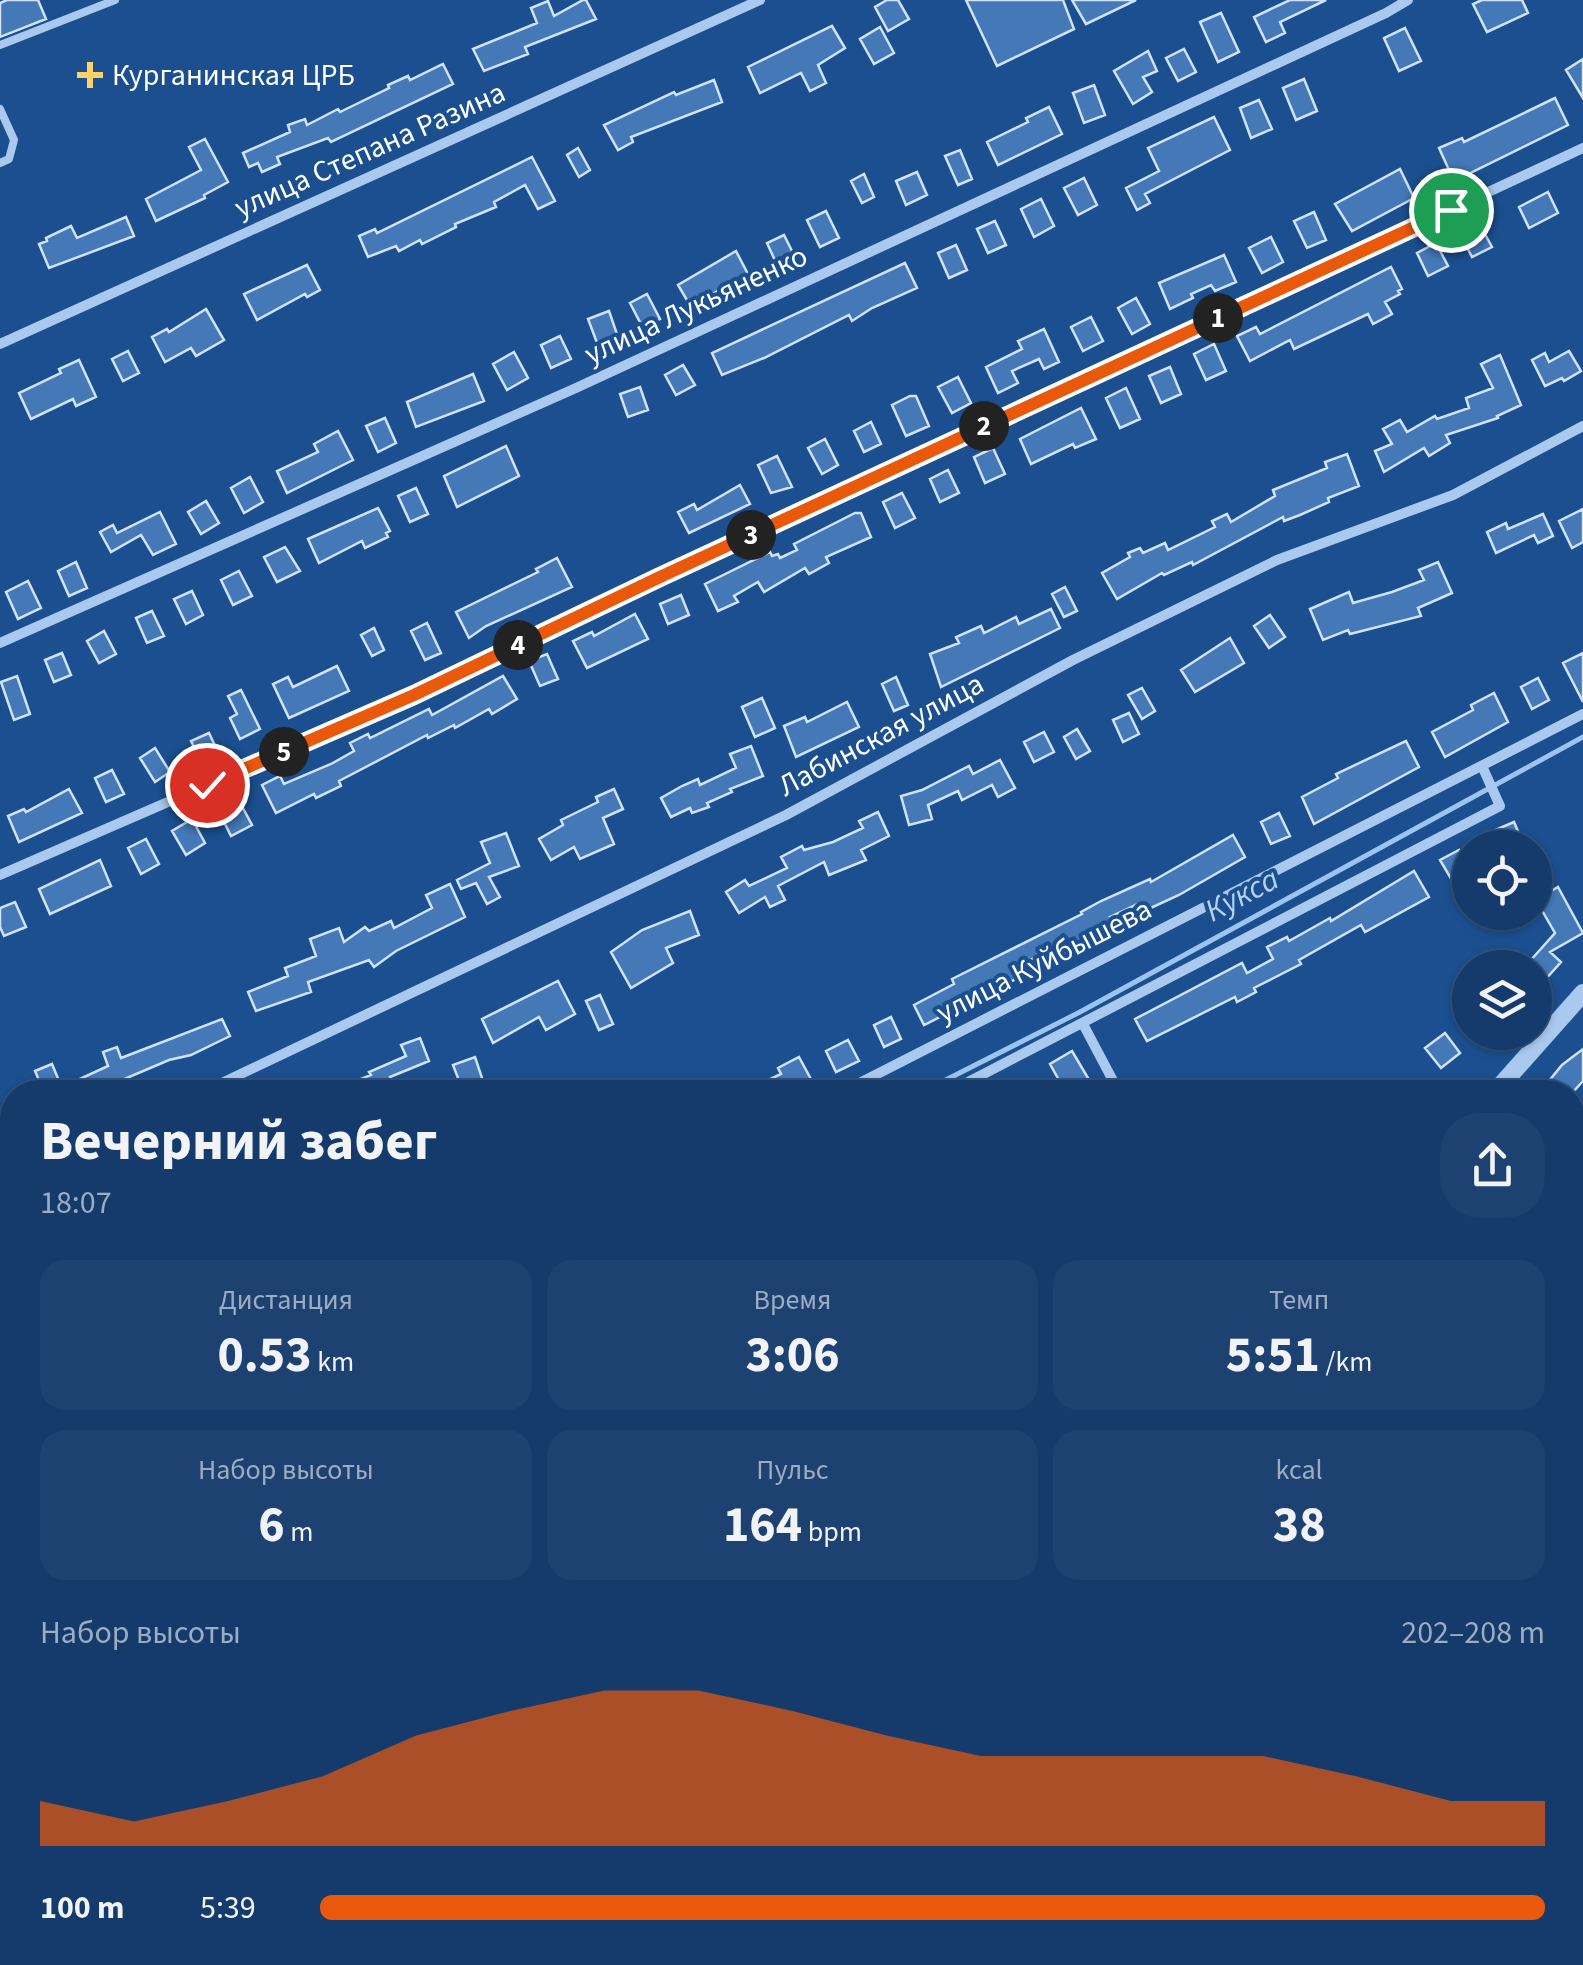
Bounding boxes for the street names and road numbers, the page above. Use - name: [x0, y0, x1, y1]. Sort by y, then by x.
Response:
- street label: улица Степана Разина: [228, 71, 512, 229]
- street label: улица Лукьяненко: [577, 234, 815, 376]
- street label: Лабинская улица: [770, 663, 992, 807]
- street label: улица Куйбышева: [929, 888, 1159, 1034]

